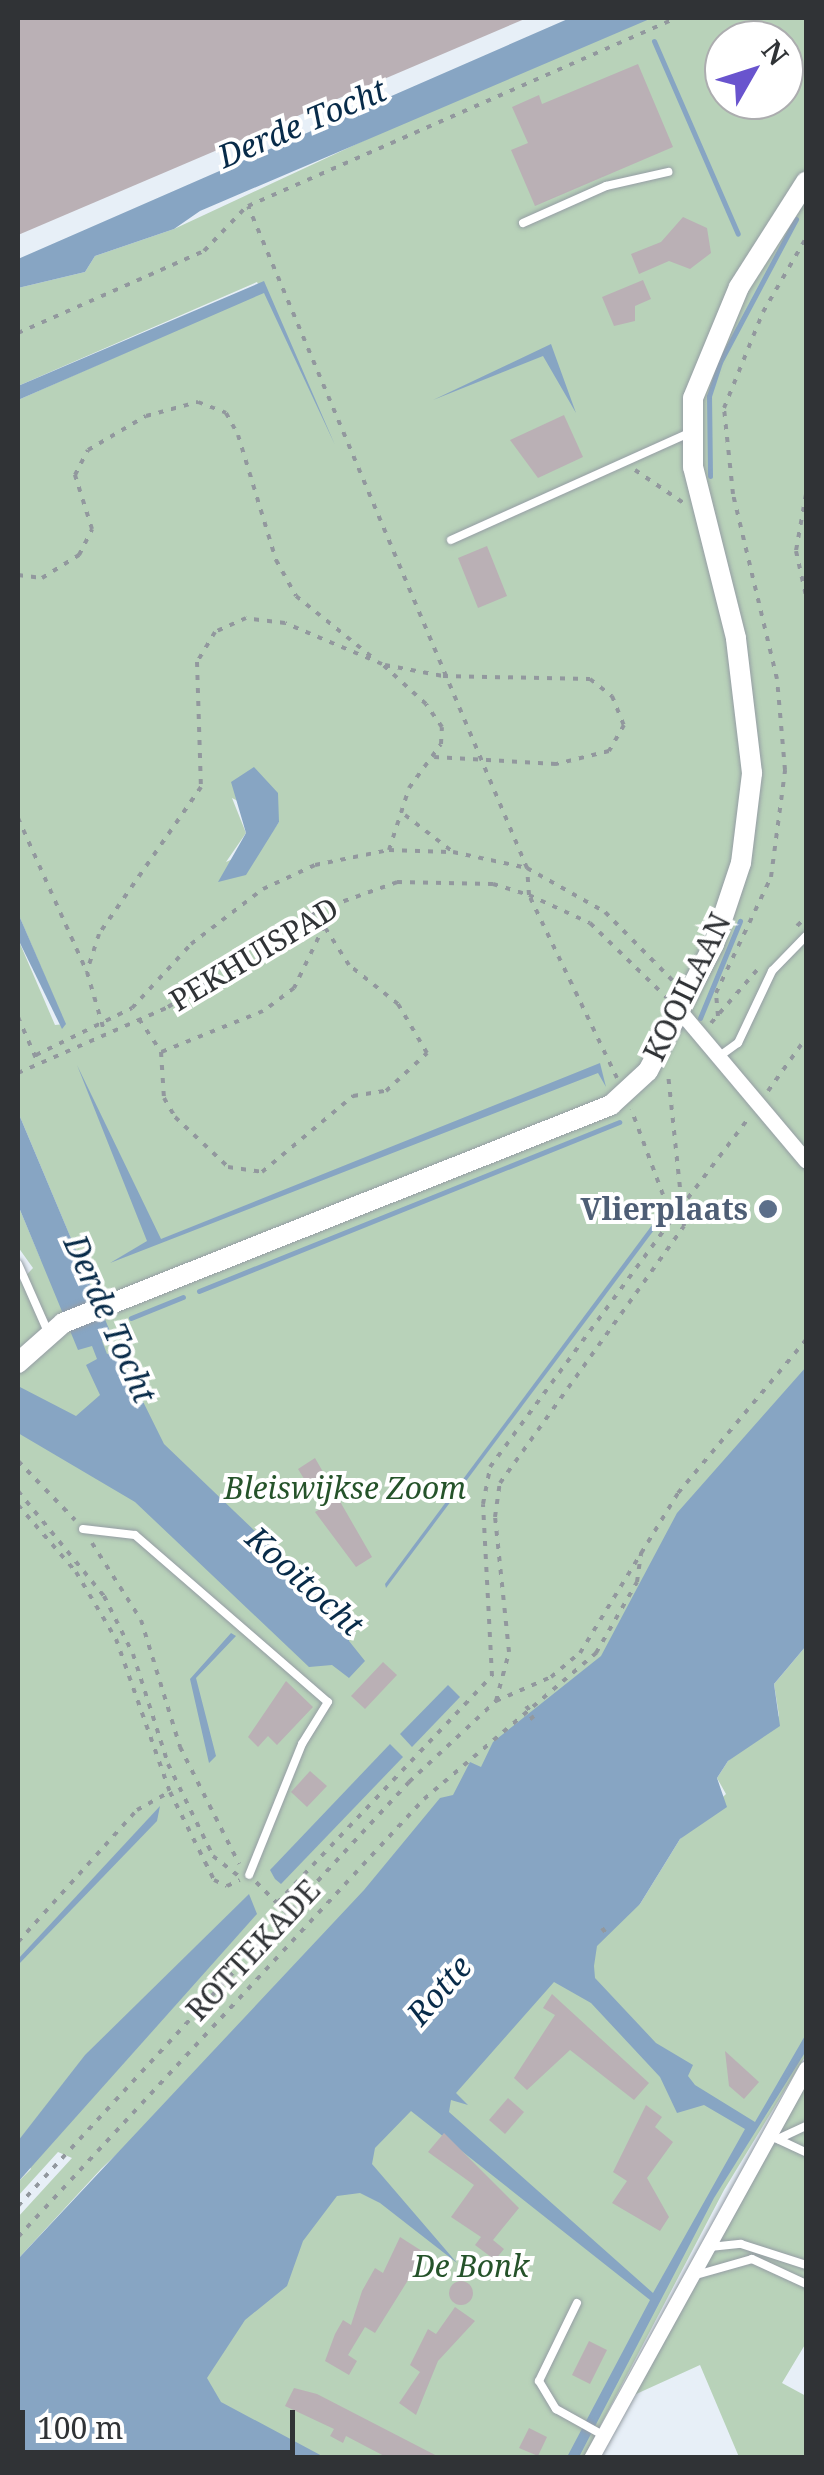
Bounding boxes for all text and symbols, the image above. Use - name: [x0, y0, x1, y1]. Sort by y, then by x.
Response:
- north arrow: [704, 20, 804, 120]
- text: N: [754, 32, 797, 73]
- water label: Derde Tocht: [212, 70, 392, 176]
- street label: PEKHUISPAD: [163, 890, 345, 1018]
- street label: KOOILAAN: [636, 907, 738, 1067]
- place label: Vlierplaats: [581, 1191, 748, 1227]
- marker: Vlierplaats: [757, 1198, 779, 1220]
- water label: Derde Tocht: [56, 1229, 164, 1409]
- park label: Bleiswijkse Zoom: [224, 1470, 466, 1506]
- water label: Kooitocht: [238, 1518, 372, 1644]
- street label: ROTTEKADE: [179, 1872, 327, 2028]
- water label: Rotte: [399, 1948, 479, 2032]
- park label: De Bonk: [413, 2248, 529, 2284]
- scale bar: [25, 2390, 300, 2452]
- text: 100 m: [37, 2407, 123, 2448]

